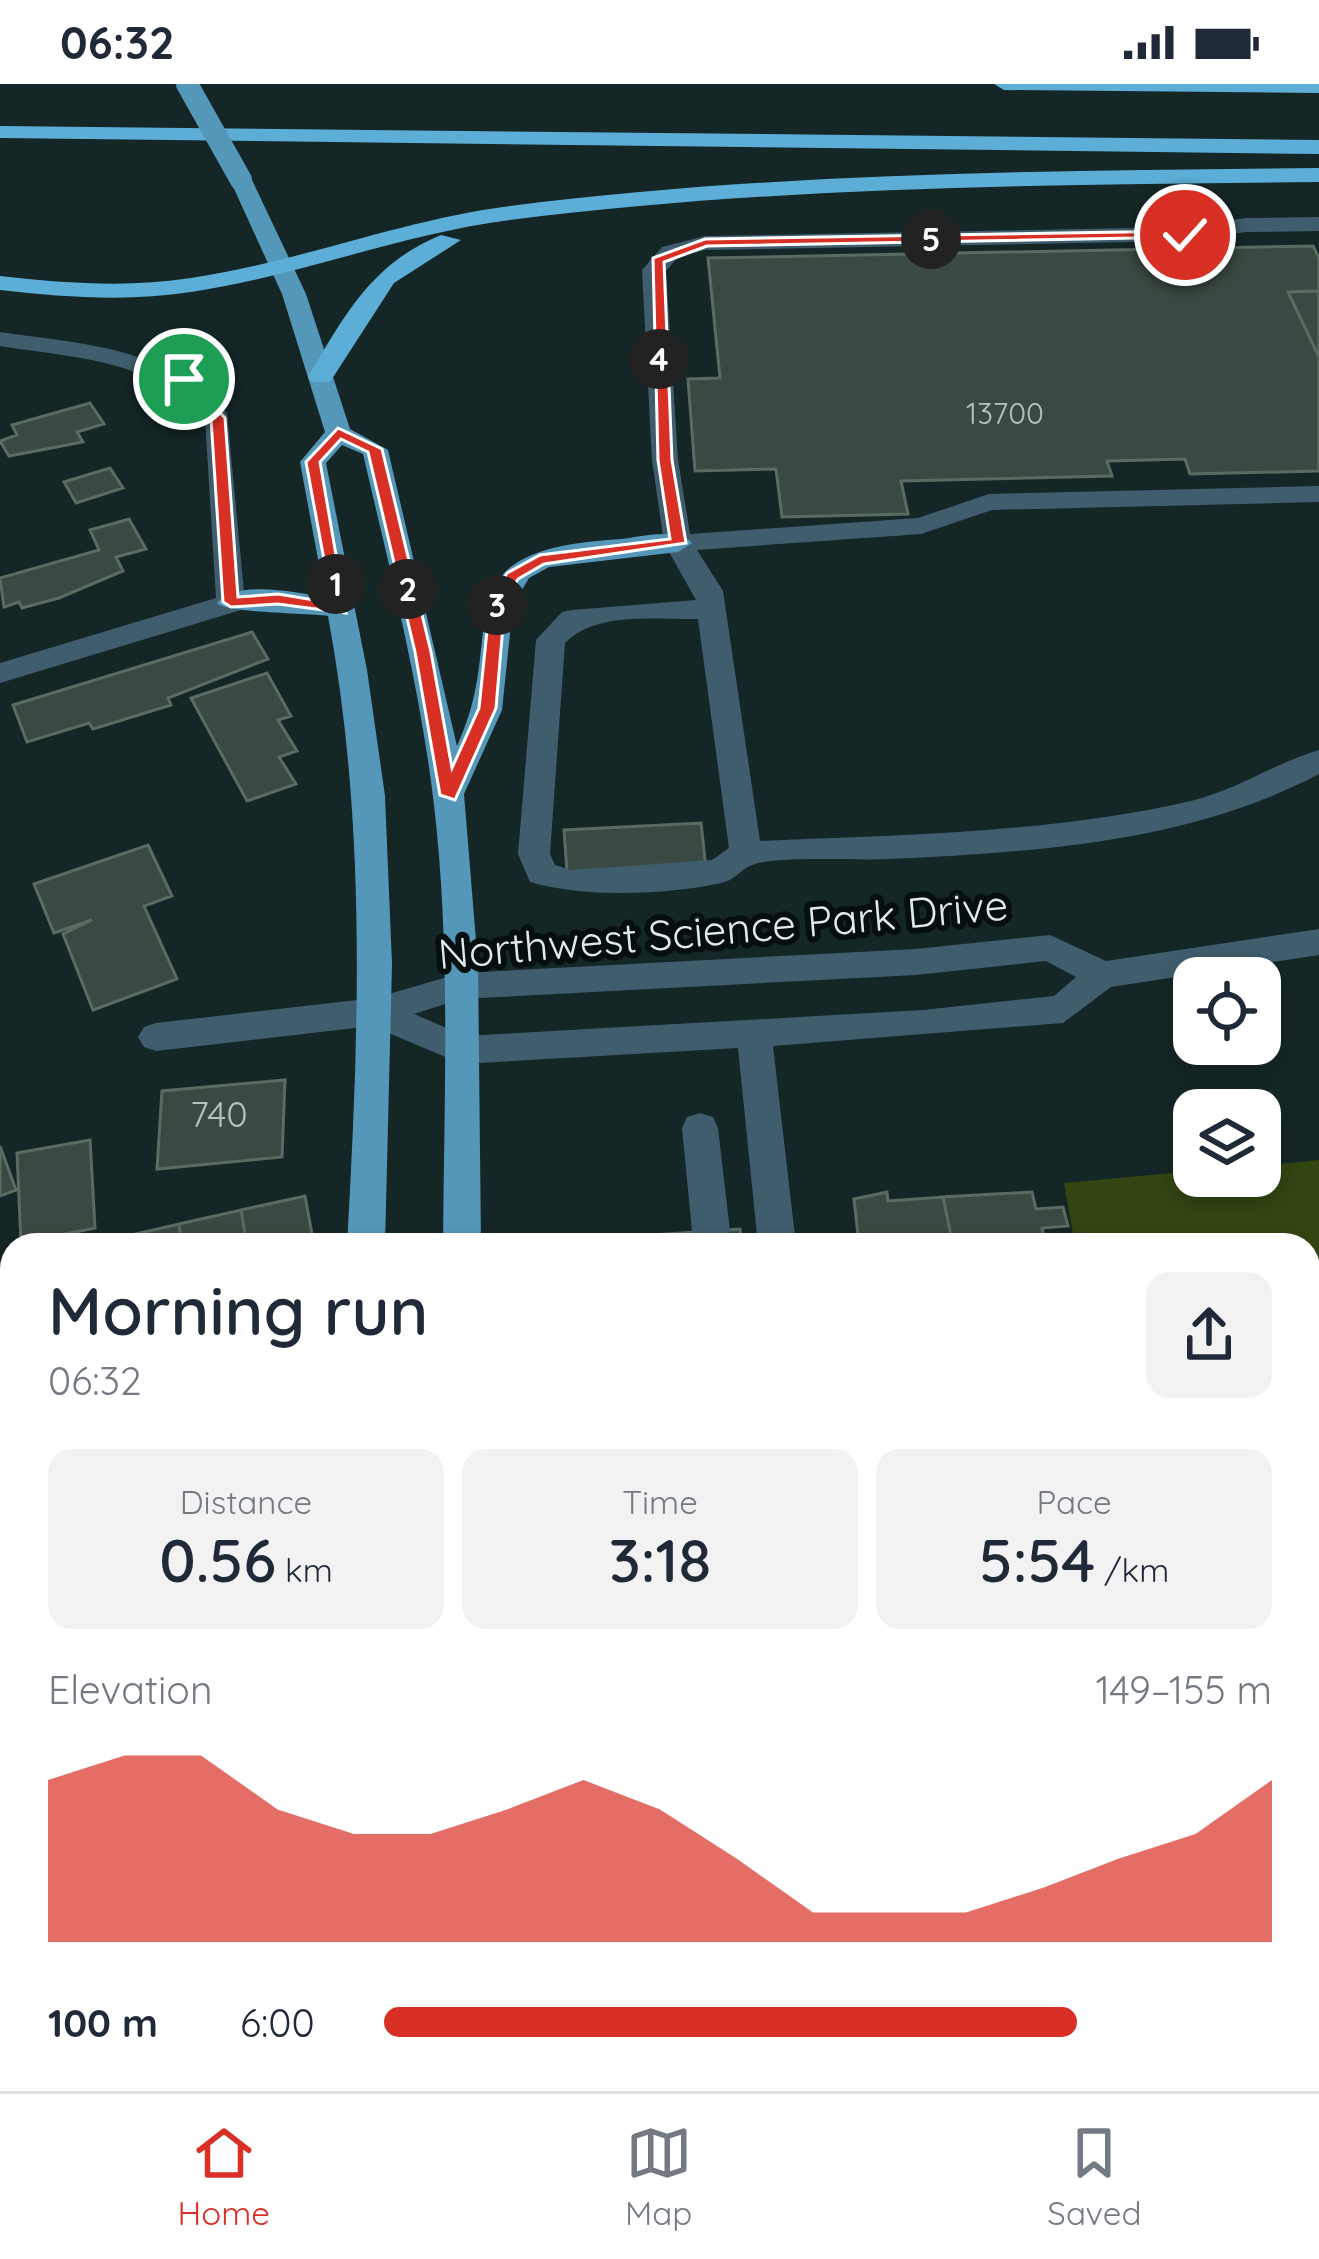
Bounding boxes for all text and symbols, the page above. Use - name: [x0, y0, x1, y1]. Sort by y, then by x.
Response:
- text: 06:32: [60, 14, 175, 70]
- pin: [1134, 184, 1236, 286]
- icon: check: [1152, 202, 1218, 268]
- pin: 5: [901, 209, 961, 269]
- text: 5: [921, 218, 941, 259]
- pin: [133, 328, 235, 430]
- pin: 4: [629, 329, 689, 389]
- text: 4: [649, 338, 669, 379]
- icon: arrive: [151, 346, 217, 412]
- house number: 13700: [966, 394, 1044, 432]
- pin: 1: [306, 554, 366, 614]
- pin: 2: [378, 559, 438, 619]
- text: 1: [330, 563, 342, 604]
- text: 2: [399, 568, 417, 609]
- pin: 3: [467, 575, 527, 635]
- text: 3: [488, 584, 506, 625]
- street label: Northwest Science Park Drive: [436, 878, 1010, 980]
- map controls: [1173, 957, 1281, 1197]
- button: locate: [1173, 957, 1281, 1065]
- button: layers: [1173, 1089, 1281, 1197]
- house number: 740: [190, 1091, 248, 1136]
- text: Morning run: [48, 1269, 429, 1352]
- button: share: [1146, 1272, 1272, 1398]
- text: 06:32: [48, 1356, 142, 1405]
- text: Distance: [180, 1481, 312, 1522]
- text: Time: [622, 1481, 698, 1522]
- text: Pace: [1036, 1481, 1112, 1522]
- text: 0.56: [159, 1522, 276, 1597]
- text: 3:18: [609, 1522, 711, 1597]
- text: 5:54: [979, 1522, 1095, 1597]
- text: km: [276, 1549, 333, 1590]
- text: /km: [1095, 1549, 1169, 1590]
- text: Elevation: [48, 1665, 212, 1714]
- text: 149–155 m: [1095, 1665, 1272, 1714]
- text: 100 m: [48, 1998, 158, 2047]
- text: 6:00: [240, 1998, 315, 2047]
- tab: Home: [178, 2120, 270, 2233]
- tab: Map: [625, 2120, 692, 2233]
- tab: Saved: [1047, 2120, 1141, 2233]

